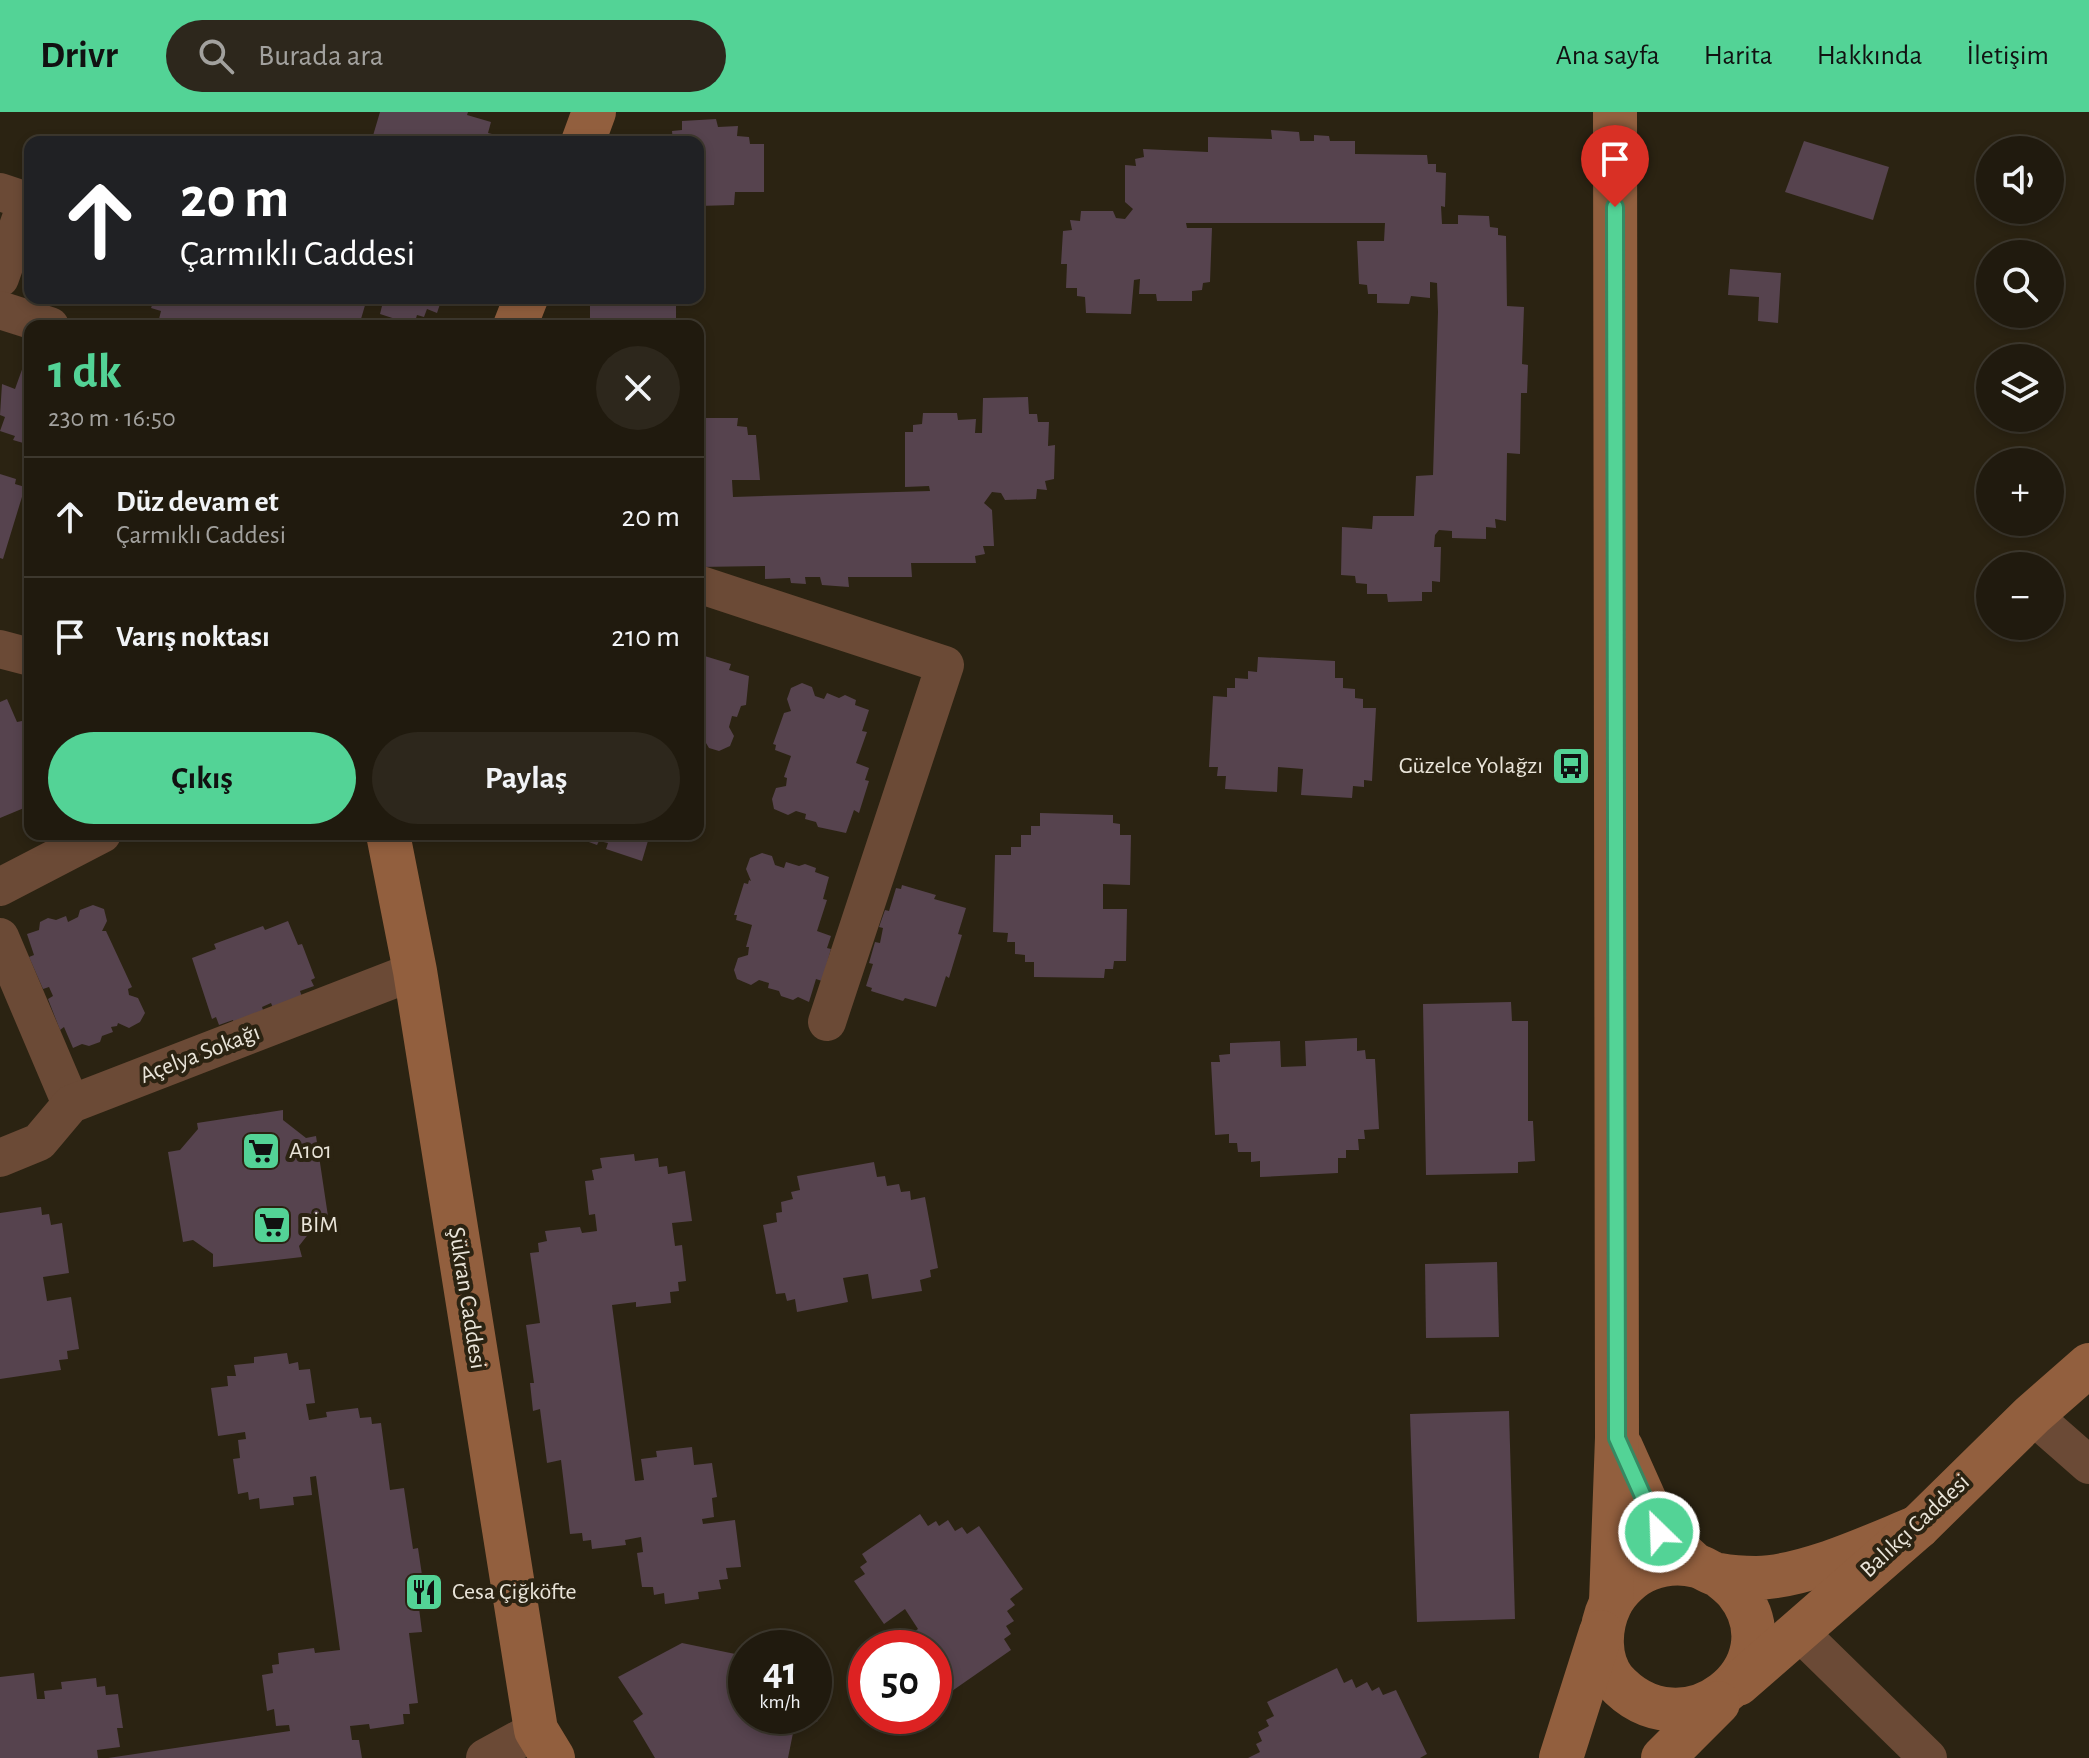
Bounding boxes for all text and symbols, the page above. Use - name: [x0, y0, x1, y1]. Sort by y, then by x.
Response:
- search box: [166, 20, 726, 92]
- icon: search: [194, 34, 238, 78]
- text: Drivr: [40, 37, 118, 75]
- text: Burada ara: [258, 41, 384, 71]
- text: Ana sayfa: [1556, 42, 1660, 70]
- text: Harita: [1704, 42, 1773, 70]
- text: Hakkında: [1817, 42, 1922, 70]
- text: İletişim: [1966, 42, 2049, 70]
- pin: [1581, 125, 1649, 207]
- map controls: [1976, 136, 2064, 640]
- button: sound: [1976, 136, 2064, 224]
- icon: arrive: [1593, 137, 1637, 181]
- icon: ahead: [48, 168, 152, 272]
- text: 20 m: [180, 171, 289, 227]
- text: Çarmıklı Caddesi: [180, 236, 415, 272]
- button: search: [1976, 240, 2064, 328]
- button: layers: [1976, 344, 2064, 432]
- button: close: [596, 346, 680, 430]
- text: 1 dk: [48, 349, 122, 397]
- text: 230 m · 16:50: [48, 405, 176, 431]
- button: +: [1976, 448, 2064, 536]
- text: Düz devam et: [116, 487, 279, 517]
- icon: ahead: [48, 495, 92, 539]
- text: 20 m: [622, 502, 680, 532]
- text: Çarmıklı Caddesi: [116, 522, 286, 548]
- button: −: [1976, 552, 2064, 640]
- icon: arrive: [48, 615, 92, 659]
- text: Varış noktası: [116, 622, 270, 652]
- text: 210 m: [611, 622, 680, 652]
- button: Çıkış: [48, 732, 356, 824]
- button: Paylaş: [372, 732, 680, 824]
- bus stop icon: Güzelce Yolağzı: [1550, 745, 1592, 787]
- place label: Güzelce Yolağzı: [1399, 754, 1543, 778]
- street label: Açelya Sokağı: [137, 1020, 263, 1088]
- supermarket icon: A101: [240, 1130, 282, 1172]
- place label: A101: [289, 1139, 332, 1163]
- supermarket icon: BİM: [251, 1204, 293, 1246]
- place label: BİM: [300, 1212, 338, 1237]
- street label: Şükran Caddesi: [444, 1225, 490, 1371]
- street label: Balıkçı Caddesi: [1856, 1470, 1974, 1582]
- position arrow: [1617, 1490, 1701, 1574]
- restaurant icon: Cesa Çiğköfte: [403, 1571, 445, 1613]
- place label: Cesa Çiğköfte: [452, 1580, 577, 1604]
- speed limit sign: 50: [848, 1630, 952, 1734]
- text: 41: [763, 1652, 797, 1692]
- text: km/h: [759, 1692, 801, 1712]

